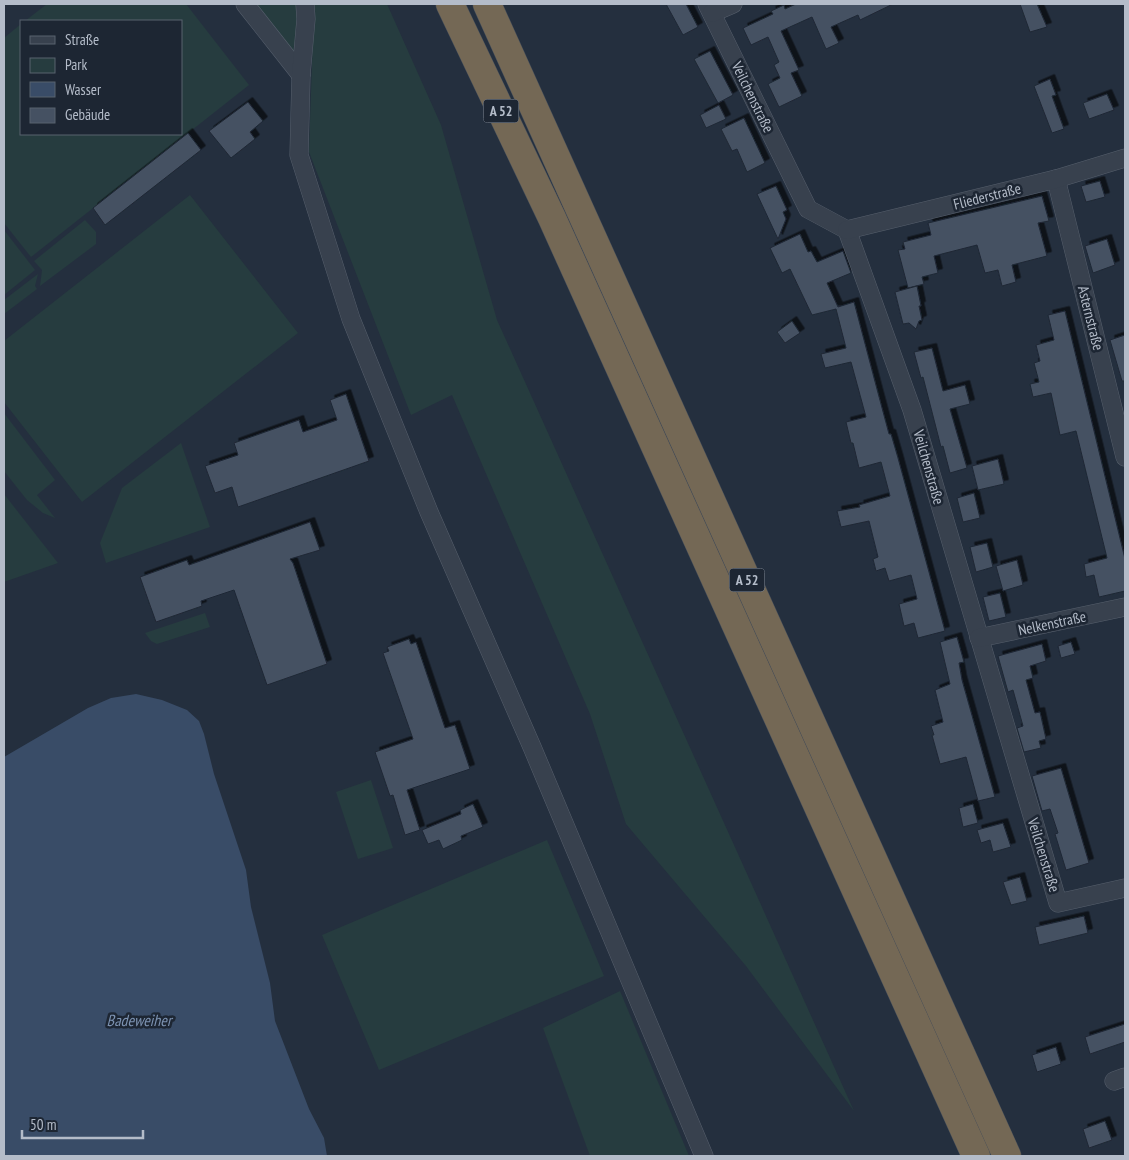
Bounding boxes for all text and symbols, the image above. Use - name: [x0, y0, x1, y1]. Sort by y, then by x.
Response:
- legend: [20, 20, 182, 135]
- text: Straße: [65, 30, 99, 49]
- text: Park: [65, 55, 87, 74]
- street label: Veilchenstraße: [727, 57, 778, 136]
- text: Wasser: [65, 80, 102, 99]
- road number: A 52: [484, 100, 518, 122]
- text: Gebäude: [65, 105, 110, 124]
- street label: Fliederstraße: [951, 178, 1023, 214]
- street label: Asternstraße: [1074, 284, 1108, 352]
- street label: Veilchenstraße: [909, 427, 949, 506]
- road number: A 52: [730, 568, 764, 592]
- street label: Nelkenstraße: [1016, 607, 1088, 639]
- street label: Veilchenstraße: [1023, 815, 1064, 894]
- water label: Badeweiher: [107, 1010, 174, 1030]
- scale bar: [22, 1108, 144, 1140]
- text: 50 m: [30, 1115, 56, 1134]

